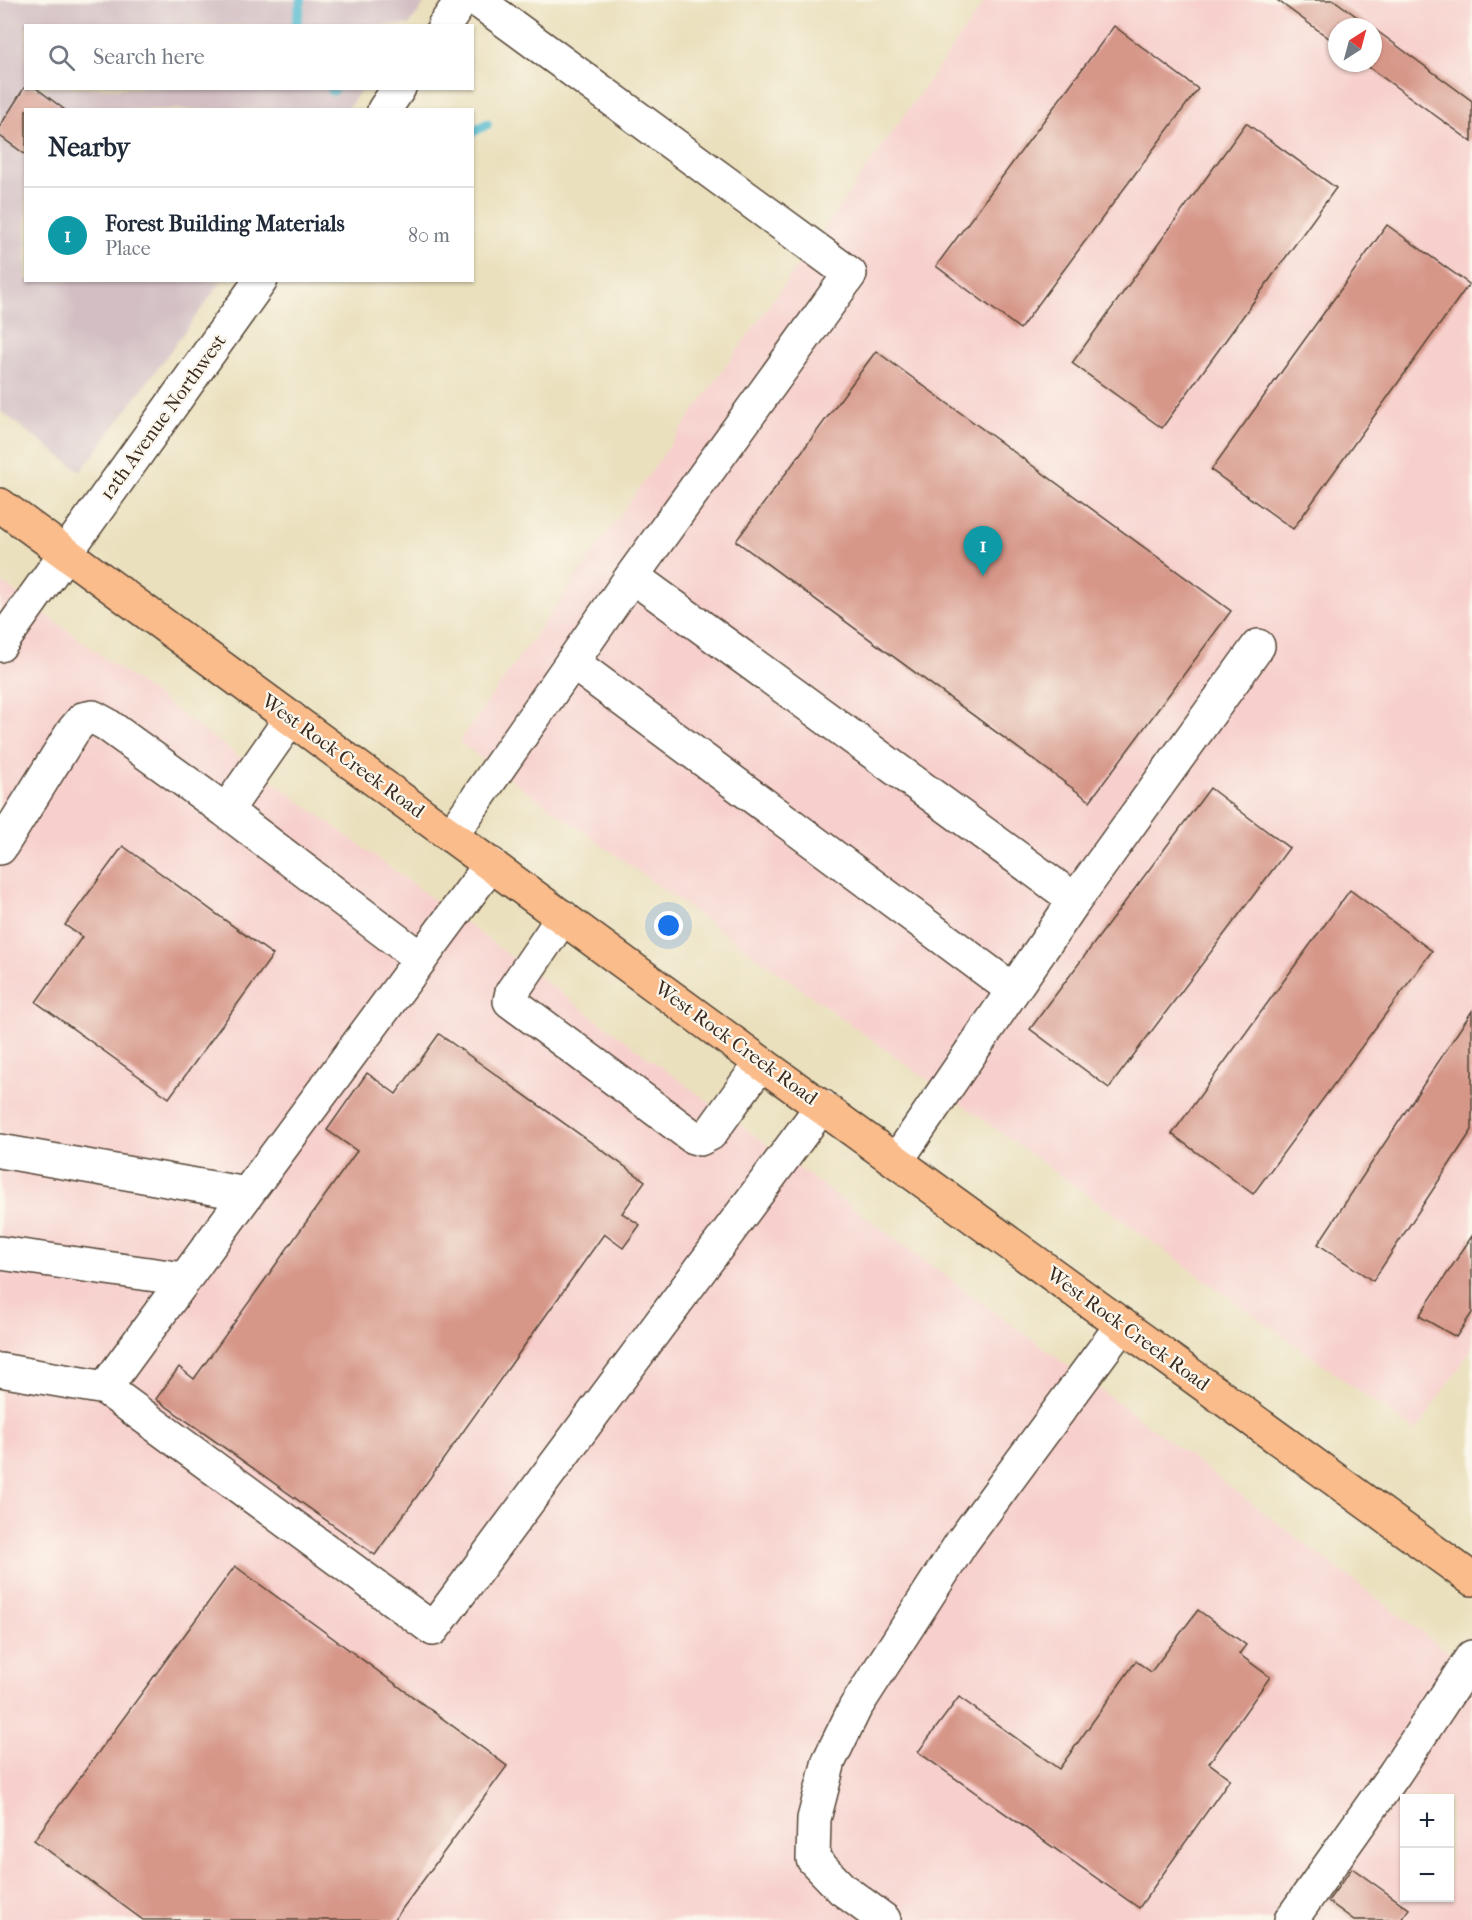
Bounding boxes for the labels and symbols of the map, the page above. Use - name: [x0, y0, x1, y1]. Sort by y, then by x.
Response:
- north arrow: [1328, 18, 1382, 72]
- street label: 12th Avenue Northwest: [95, 330, 231, 504]
- pin: 1: [964, 526, 1002, 576]
- street label: West Rock Creek Road: [256, 689, 430, 823]
- your location: [654, 911, 683, 940]
- street label: West Rock Creek Road: [649, 976, 823, 1110]
- street label: West Rock Creek Road: [1041, 1262, 1215, 1396]

